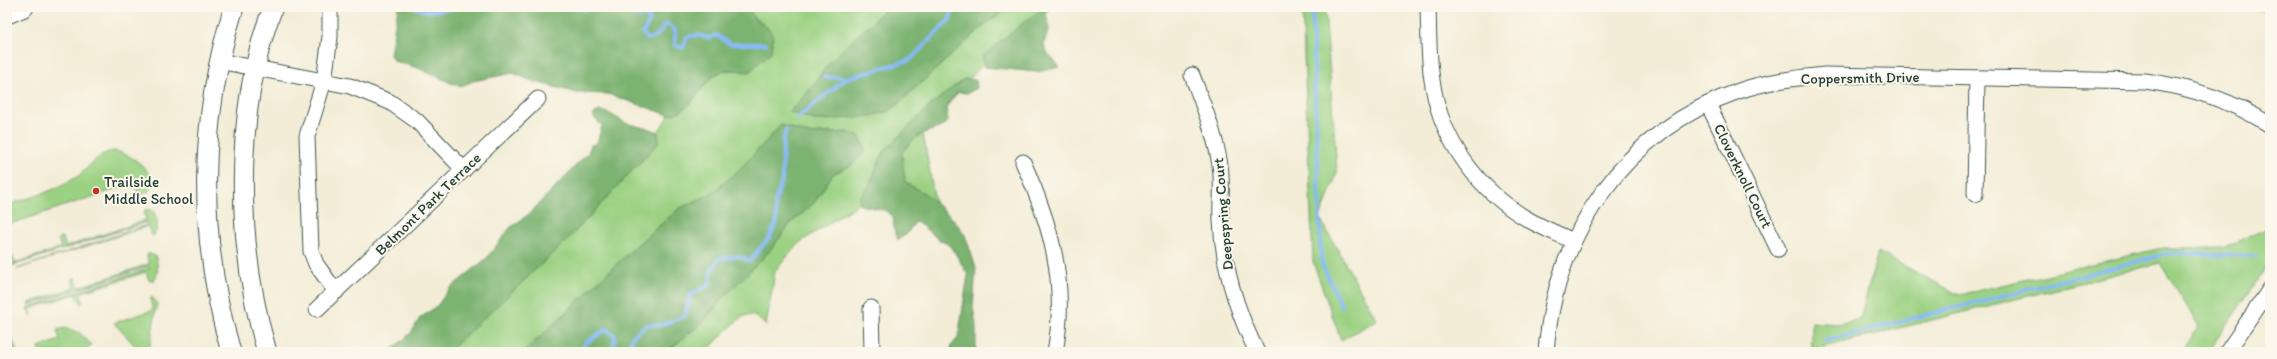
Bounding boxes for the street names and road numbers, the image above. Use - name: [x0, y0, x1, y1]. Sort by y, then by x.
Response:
- street label: Coppersmith Drive: [1800, 68, 1920, 88]
- street label: Cloverknoll Court: [1710, 121, 1776, 231]
- street label: Belmont Park Terrace: [371, 149, 485, 259]
- street label: Deepspring Court: [1209, 157, 1237, 271]

